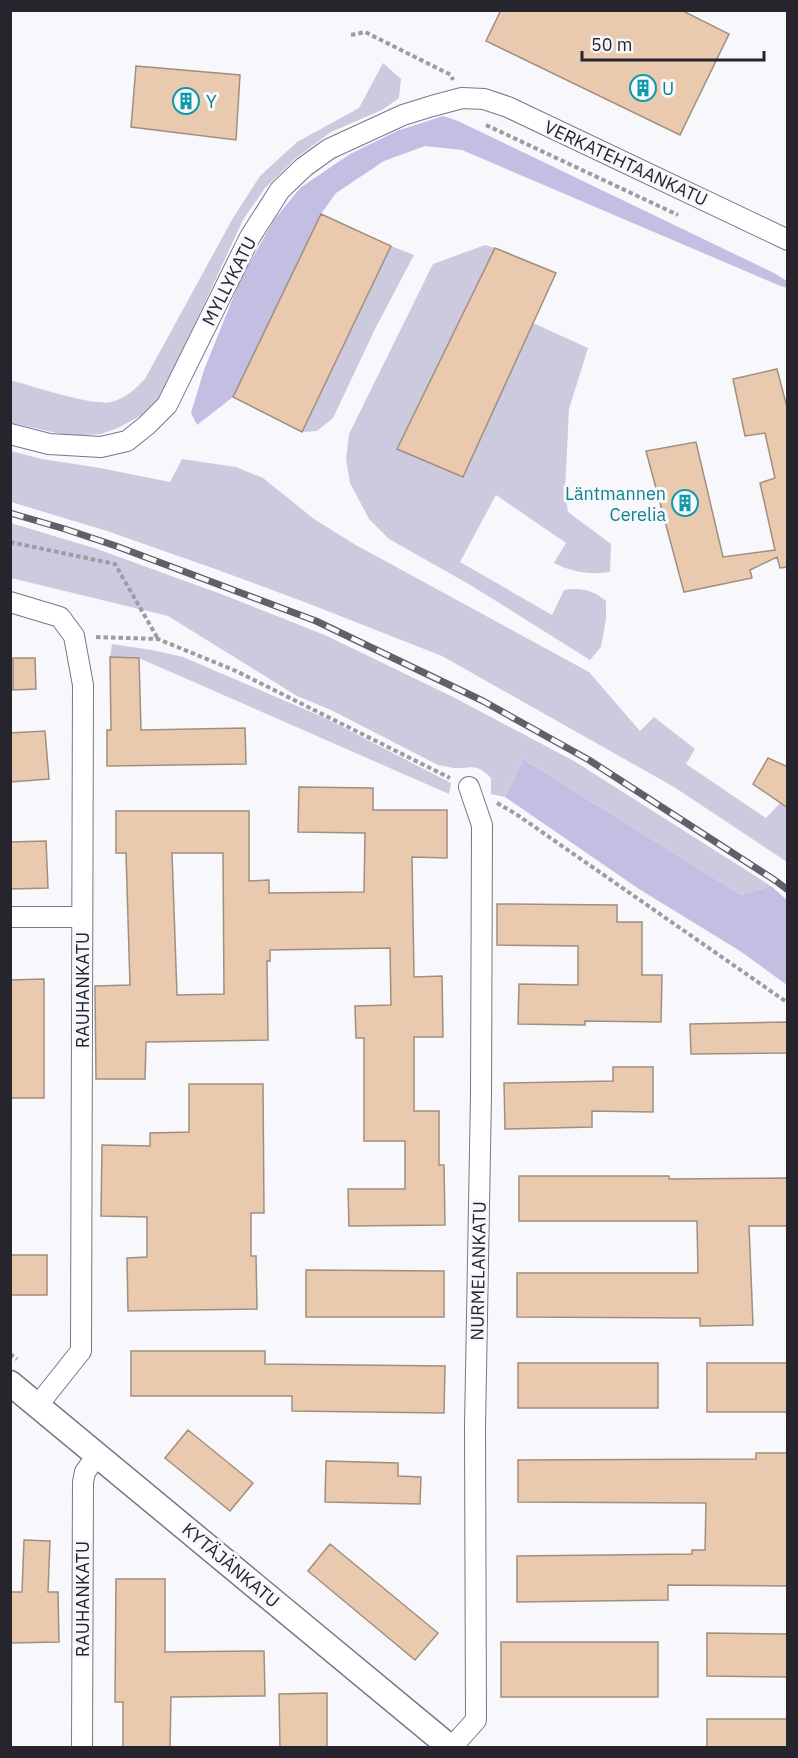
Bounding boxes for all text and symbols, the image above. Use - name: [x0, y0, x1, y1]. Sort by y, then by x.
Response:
- scale bar: [582, 24, 764, 62]
- text: 50 m: [591, 33, 633, 56]
- building icon: U: [628, 73, 658, 103]
- place label: U: [662, 77, 674, 100]
- building icon: Y: [171, 86, 201, 116]
- place label: Y: [206, 90, 217, 113]
- street label: VERKATEHTAANKATU: [541, 115, 711, 211]
- street label: MYLLYKATU: [197, 233, 261, 329]
- place label: Läntmannen Cerelia: [565, 482, 666, 526]
- building icon: Läntmannen Cerelia: [670, 488, 700, 518]
- street label: RAUHANKATU: [71, 932, 94, 1048]
- street label: NURMELANKATU: [465, 1201, 491, 1341]
- street label: KYTÄJÄNKATU: [178, 1518, 284, 1612]
- street label: RAUHANKATU: [71, 1541, 94, 1657]

